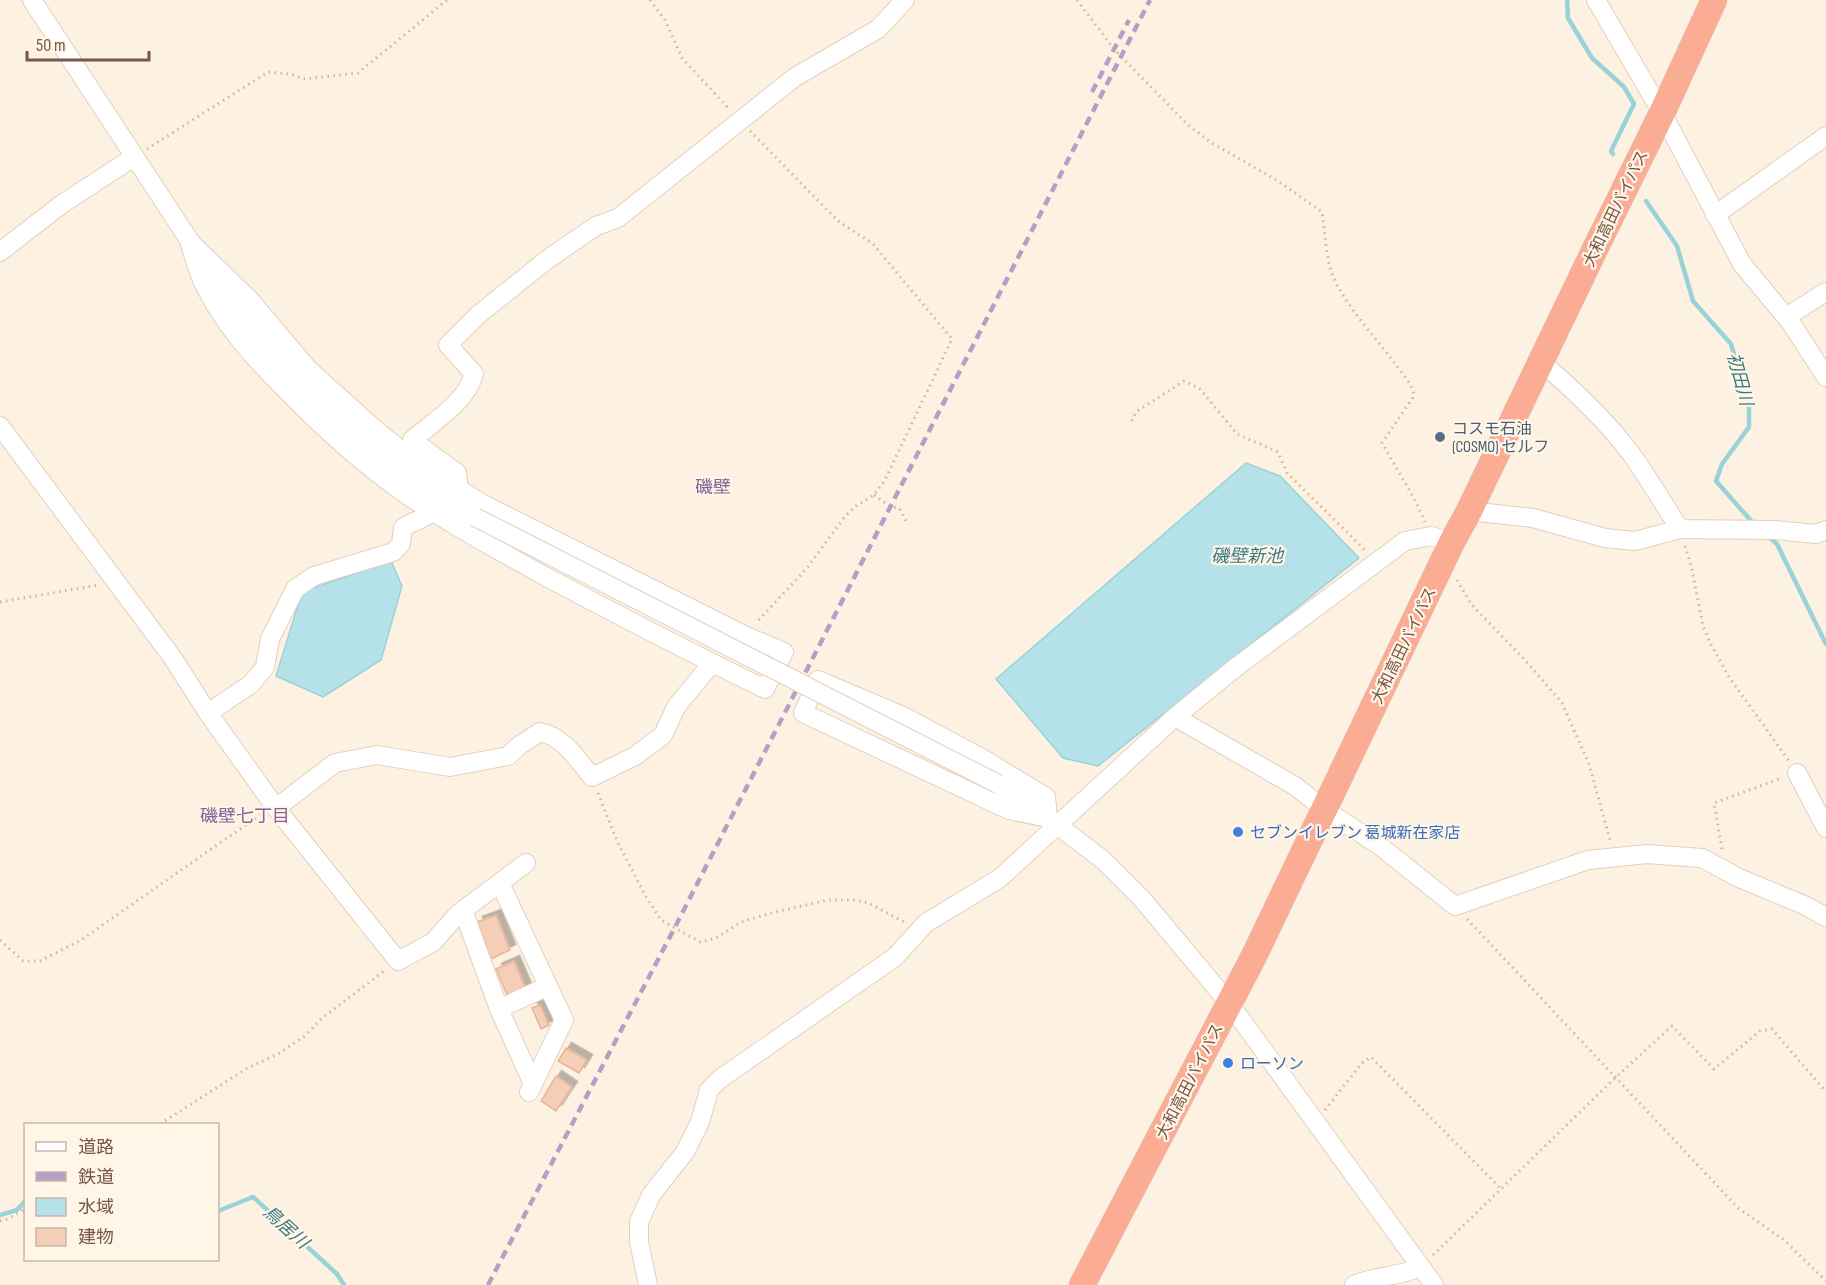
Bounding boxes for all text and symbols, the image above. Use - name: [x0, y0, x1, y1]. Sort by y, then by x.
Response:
- scale bar: [27, 24, 148, 62]
- text: 50 m: [36, 35, 66, 56]
- street label: 大和高田バイパス: [1580, 147, 1653, 270]
- water label: 初田川: [1722, 350, 1757, 410]
- place label: コスモ石油 (COSMO) セルフ: [1452, 420, 1549, 457]
- marker: コスモ石油 (COSMO) セルフ: [1433, 430, 1447, 444]
- district label: 磯壁: [695, 477, 731, 498]
- water label: 磯壁新池: [1211, 546, 1285, 567]
- street label: 大和高田バイパス: [1368, 584, 1441, 707]
- district label: 磯壁七丁目: [200, 806, 290, 827]
- place label: セブンイレブン 葛城新在家店: [1250, 824, 1461, 843]
- marker: セブンイレブン 葛城新在家店: [1231, 825, 1245, 839]
- street label: 大和高田バイパス: [1153, 1020, 1228, 1143]
- place label: ローソン: [1240, 1055, 1304, 1074]
- marker: ローソン: [1221, 1056, 1235, 1070]
- legend: [24, 1123, 219, 1261]
- text: 道路: [78, 1137, 114, 1158]
- text: 鉄道: [78, 1167, 114, 1188]
- text: 水域: [78, 1197, 114, 1218]
- water label: 鳥居川: [259, 1202, 314, 1255]
- text: 建物: [78, 1227, 114, 1248]

